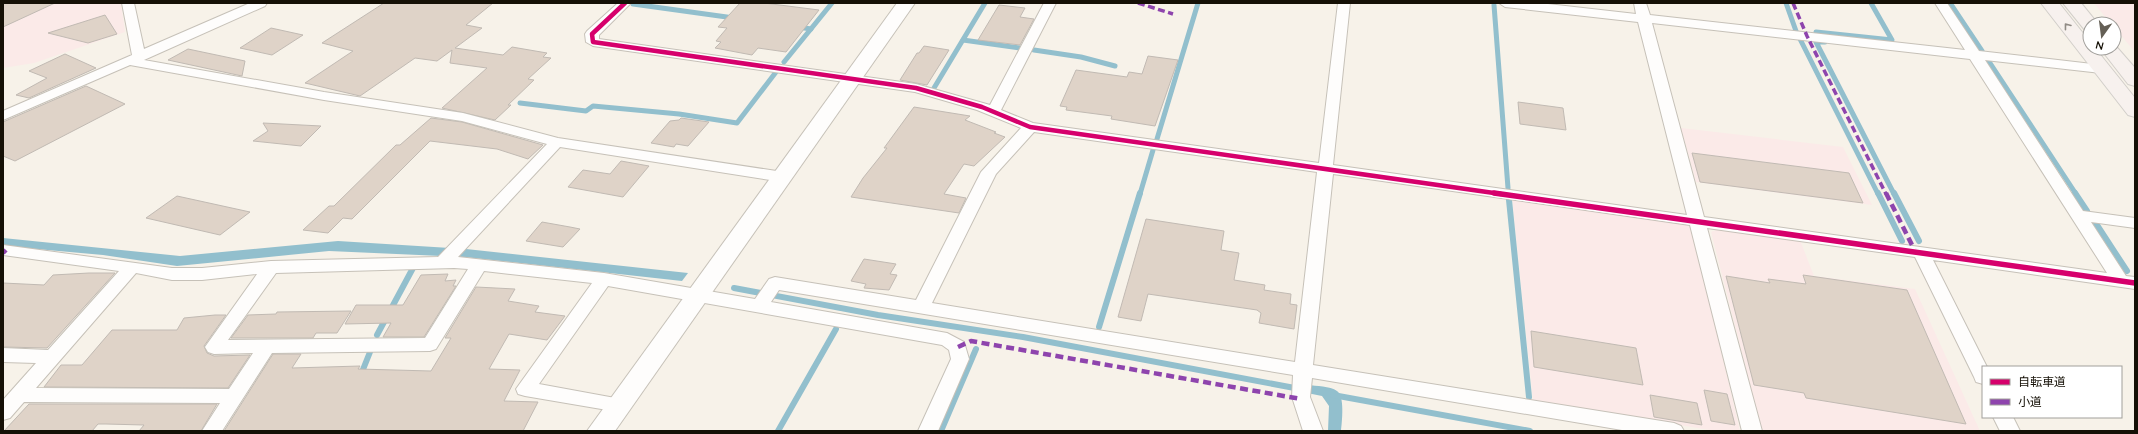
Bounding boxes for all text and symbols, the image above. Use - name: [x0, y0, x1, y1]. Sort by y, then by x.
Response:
- north arrow: [2082, 16, 2122, 56]
- one-way arrow: [2065, 23, 2072, 30]
- text: N: [2094, 38, 2105, 53]
- legend: [1982, 366, 2122, 418]
- text: 自転車道: [2018, 374, 2066, 389]
- text: 小道: [2018, 394, 2042, 409]

